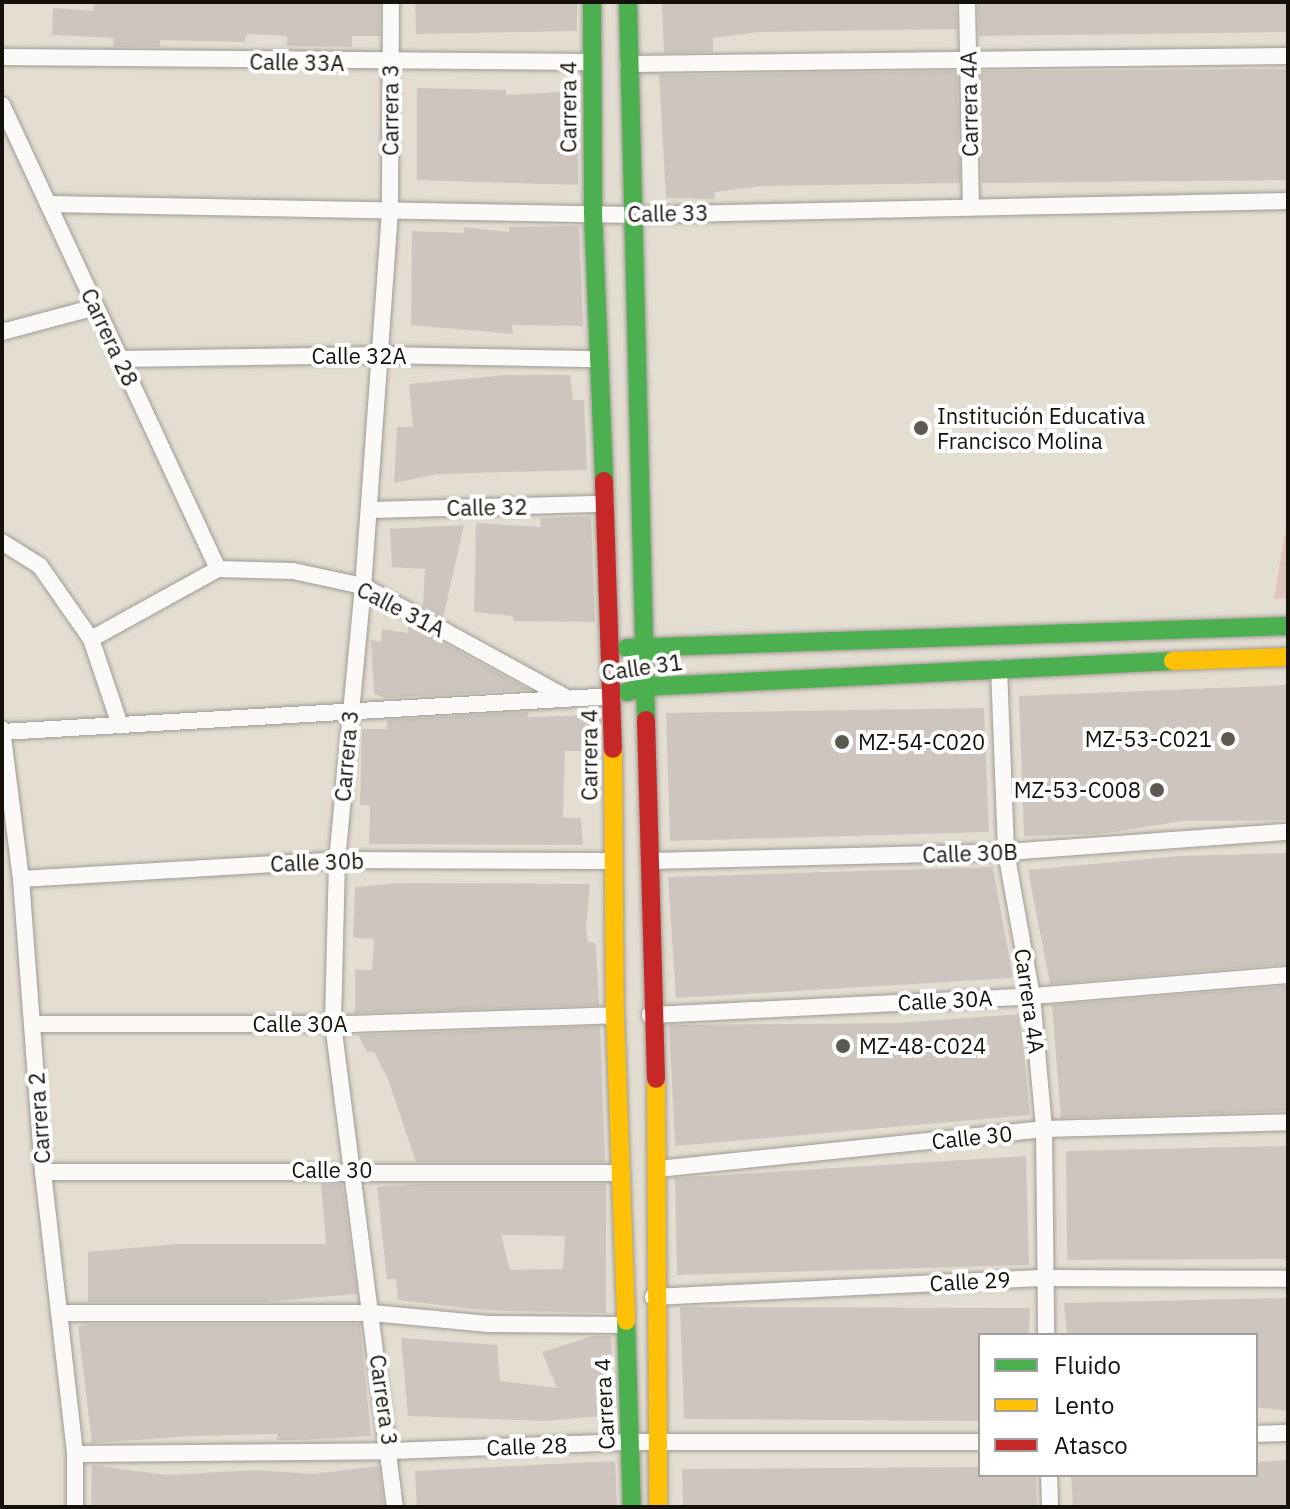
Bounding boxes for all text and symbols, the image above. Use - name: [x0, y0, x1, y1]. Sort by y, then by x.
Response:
- street label: Calle 33A: [249, 48, 345, 76]
- street label: Carrera 4A: [955, 51, 983, 157]
- street label: Carrera 4: [555, 61, 581, 153]
- street label: Carrera 3: [377, 64, 403, 156]
- street label: Calle 33: [627, 199, 709, 227]
- street label: Carrera 28: [76, 284, 144, 390]
- street label: Calle 32A: [311, 343, 407, 369]
- place label: Institución Educativa Francisco Molina: [937, 402, 1145, 454]
- marker: Institución Educativa Francisco Molina: [912, 419, 930, 437]
- street label: Calle 32: [446, 493, 528, 521]
- street label: Calle 31A: [353, 576, 449, 642]
- street label: Calle 31: [600, 648, 684, 686]
- street label: Carrera 3: [329, 709, 363, 803]
- street label: Carrera 4: [576, 709, 602, 801]
- place label: MZ-53-C021: [1085, 726, 1212, 752]
- place label: MZ-54-C020: [858, 729, 985, 755]
- marker: MZ-53-C021: [1219, 730, 1237, 748]
- marker: MZ-54-C020: [833, 733, 851, 751]
- place label: MZ-53-C008: [1014, 777, 1141, 803]
- marker: MZ-53-C008: [1148, 781, 1166, 799]
- street label: Calle 30B: [922, 838, 1018, 868]
- street label: Calle 30b: [270, 847, 364, 877]
- street label: Carrera 4A: [1010, 947, 1050, 1055]
- street label: Calle 30A: [897, 984, 993, 1016]
- street label: Calle 30A: [252, 1011, 348, 1037]
- place label: MZ-48-C024: [859, 1033, 986, 1059]
- marker: MZ-48-C024: [834, 1037, 852, 1055]
- street label: Carrera 2: [23, 1071, 55, 1165]
- street label: Calle 30: [930, 1120, 1014, 1154]
- street label: Calle 30: [292, 1157, 372, 1183]
- street label: Calle 29: [929, 1266, 1011, 1296]
- legend: [978, 1333, 1258, 1477]
- text: Fluido: [1054, 1349, 1121, 1381]
- street label: Carrera 3: [365, 1353, 403, 1447]
- street label: Carrera 4: [588, 1358, 620, 1450]
- text: Lento: [1054, 1389, 1114, 1421]
- text: Atasco: [1054, 1429, 1128, 1461]
- street label: Calle 28: [486, 1431, 568, 1461]

